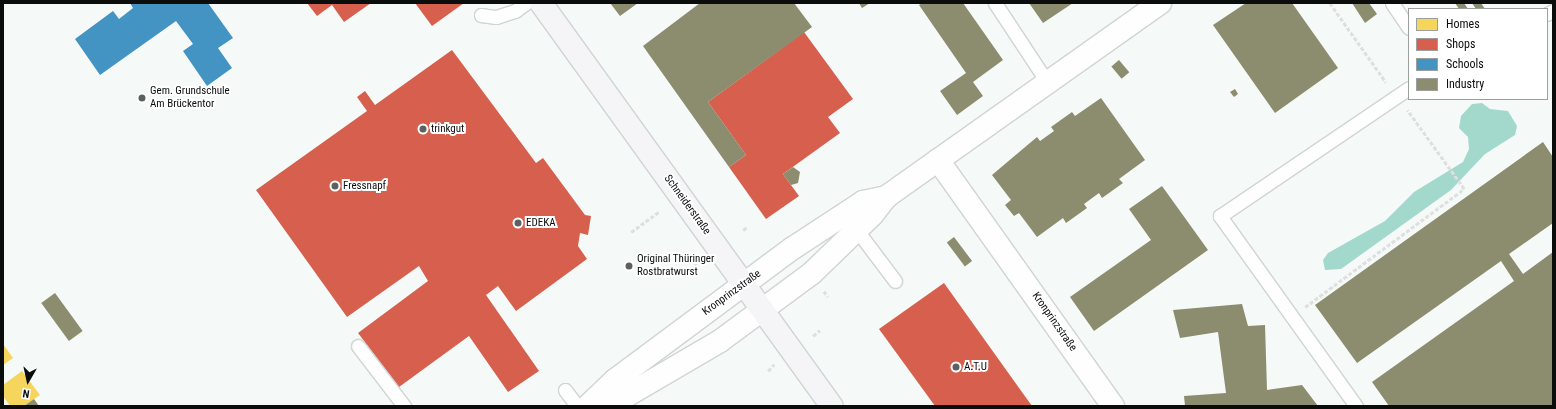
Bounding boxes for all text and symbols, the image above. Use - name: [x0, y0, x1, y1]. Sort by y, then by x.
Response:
- legend: [1408, 8, 1548, 100]
- text: Homes: [1446, 17, 1480, 31]
- text: Shops: [1446, 37, 1475, 51]
- text: Schools: [1446, 57, 1484, 71]
- text: Industry: [1446, 77, 1484, 91]
- place label: Gem. Grundschule Am Brückentor: [150, 85, 230, 111]
- marker: Gem. Grundschule Am Brückentor: [137, 93, 147, 103]
- place label: trinkgut: [431, 122, 464, 136]
- marker: trinkgut: [418, 124, 428, 134]
- street label: Schneiderstraße: [661, 173, 713, 237]
- place label: Fressnapf: [343, 179, 386, 193]
- marker: Fressnapf: [330, 181, 340, 191]
- place label: EDEKA: [526, 216, 556, 230]
- marker: EDEKA: [513, 218, 523, 228]
- place label: Original Thüringer Rostbratwurst: [637, 253, 715, 279]
- marker: Original Thüringer Rostbratwurst: [624, 261, 634, 271]
- street label: Kronprinzstraße: [700, 267, 764, 319]
- street label: Kronprinzstraße: [1029, 290, 1079, 354]
- place label: A.T.U: [964, 360, 987, 374]
- north arrow: [8, 361, 48, 401]
- marker: A.T.U: [951, 362, 961, 372]
- text: N: [22, 386, 30, 400]

